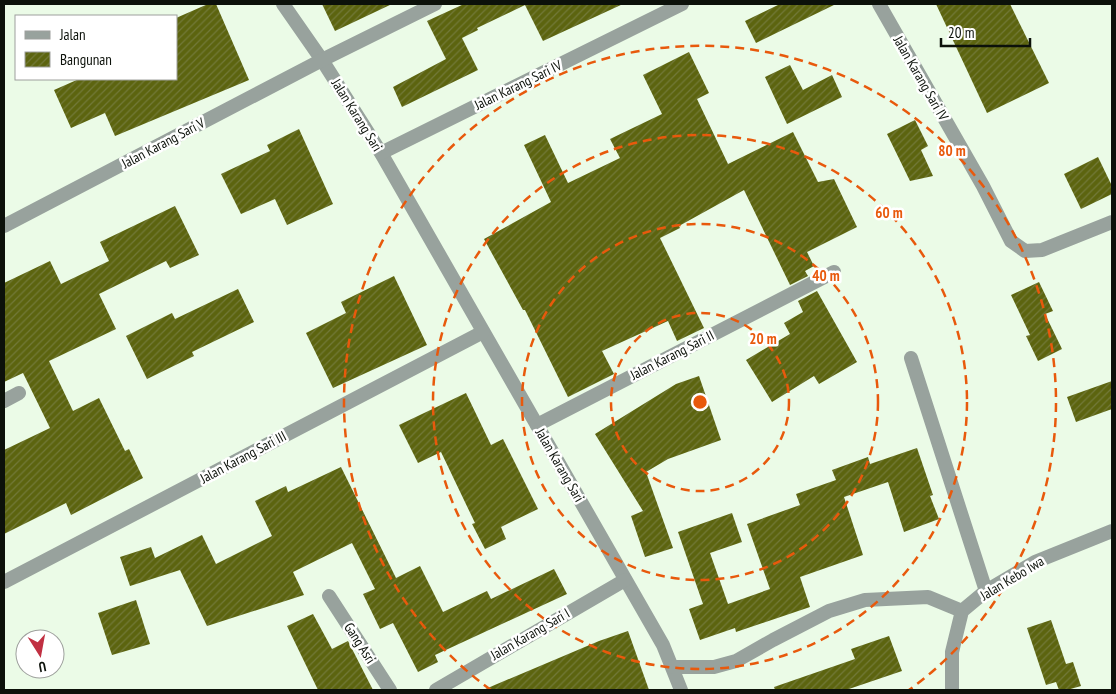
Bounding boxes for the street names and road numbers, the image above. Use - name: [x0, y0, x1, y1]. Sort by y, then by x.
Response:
- street label: Jalan Karang Sari IV: [889, 32, 953, 124]
- street label: Jalan Karang Sari IV: [470, 56, 565, 114]
- street label: Jalan Karang Sari: [327, 75, 386, 155]
- street label: Jalan Karang Sari V: [118, 113, 208, 173]
- street label: Jalan Karang Sari II: [626, 326, 717, 384]
- street label: Jalan Karang Sari: [531, 424, 588, 505]
- street label: Jalan Karang Sari III: [196, 427, 289, 488]
- street label: Jalan Kebo Iwa: [976, 552, 1047, 605]
- street label: Jalan Karang Sari I: [486, 604, 573, 664]
- street label: Gang Asri: [340, 619, 380, 667]

